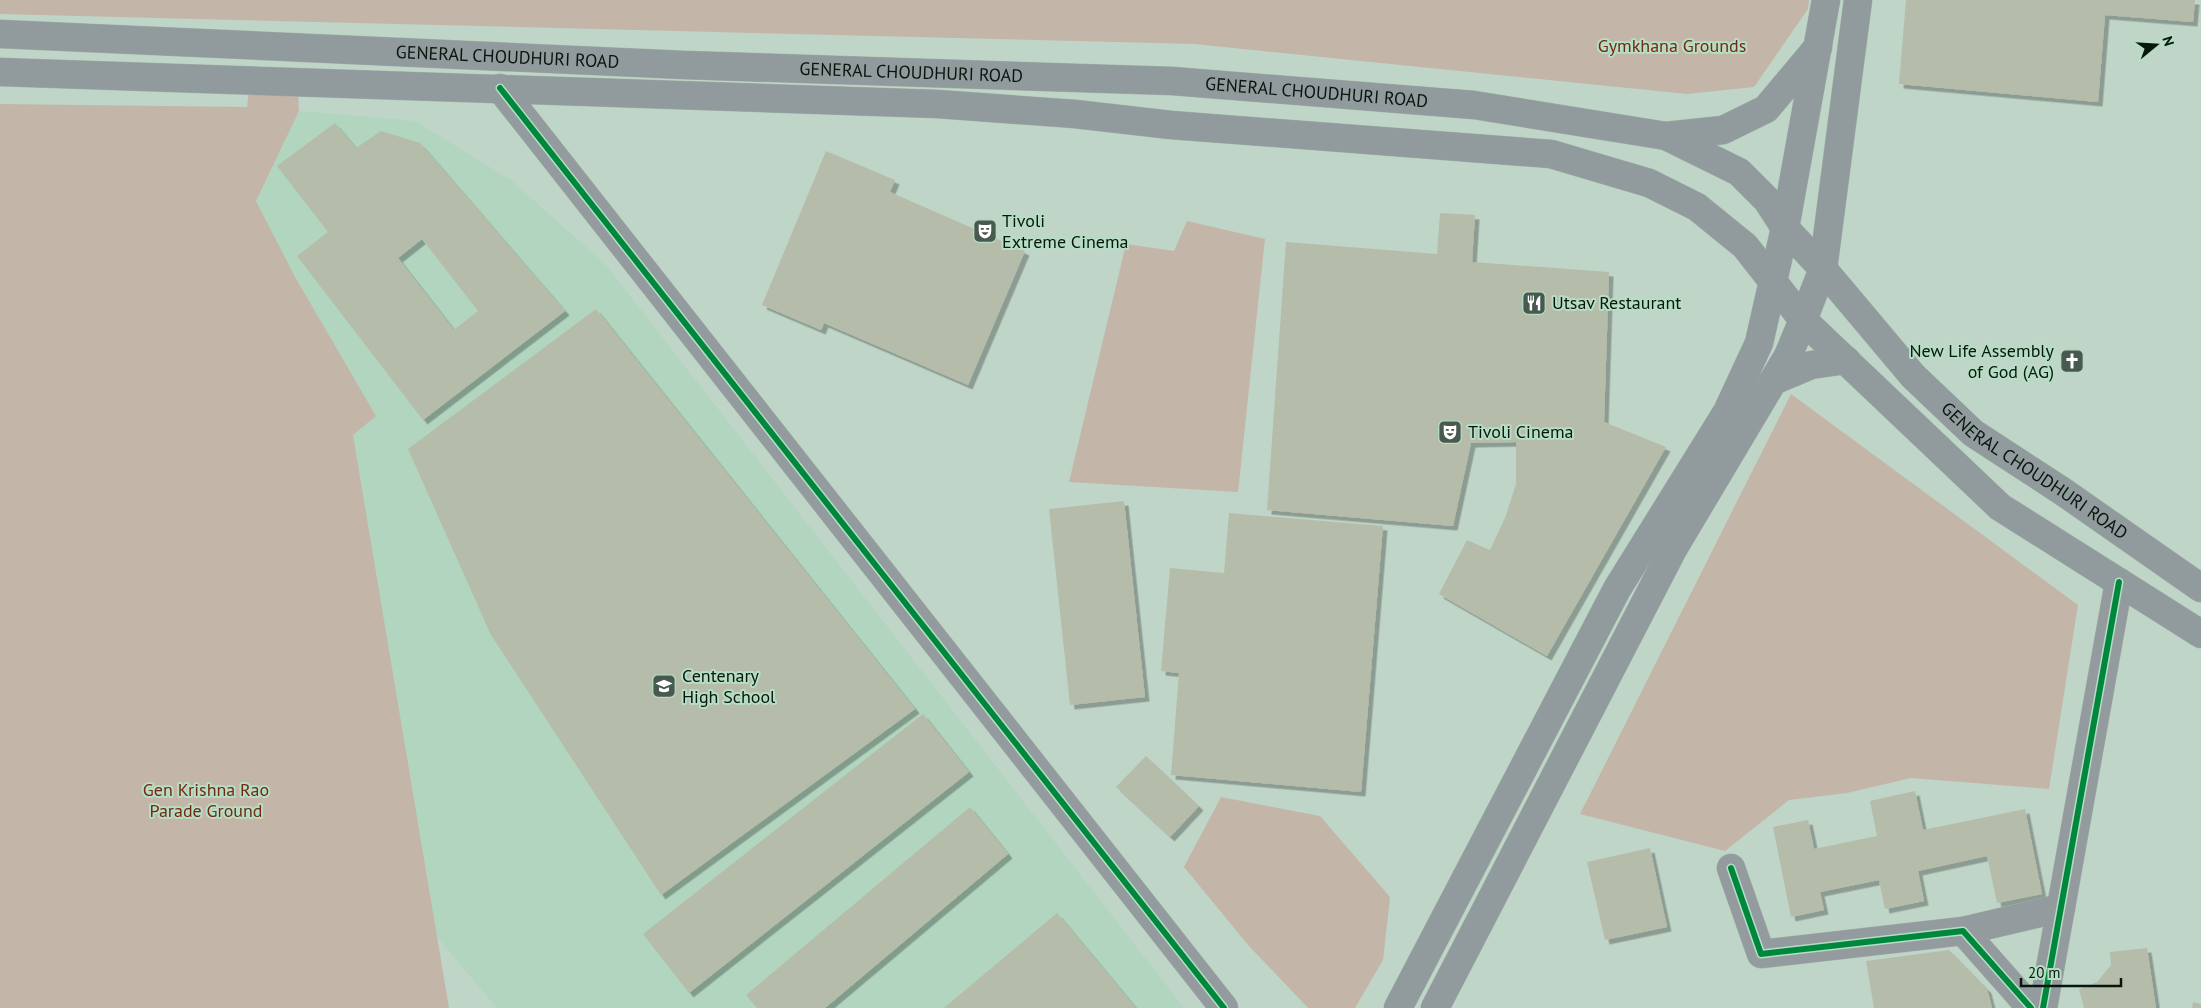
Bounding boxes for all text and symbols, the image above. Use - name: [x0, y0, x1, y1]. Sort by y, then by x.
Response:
- north arrow: [2131, 20, 2181, 70]
- park label: Gymkhana Grounds: [1598, 34, 1746, 57]
- text: N: [2158, 34, 2178, 48]
- street label: GENERAL CHOUDHURI ROAD: [395, 40, 620, 73]
- street label: GENERAL CHOUDHURI ROAD: [799, 57, 1023, 87]
- street label: GENERAL CHOUDHURI ROAD: [1204, 72, 1429, 112]
- place label: Tivoli Extreme Cinema: [1002, 209, 1129, 253]
- theatre icon: Tivoli Extreme Cinema: [972, 218, 998, 244]
- restaurant icon: Utsav Restaurant: [1521, 290, 1547, 316]
- place label: Utsav Restaurant: [1552, 291, 1681, 314]
- place label: New Life Assembly of God (AG): [1909, 339, 2055, 383]
- church icon: New Life Assembly of God (AG): [2059, 348, 2085, 374]
- street label: GENERAL CHOUDHURI ROAD: [1936, 397, 2132, 544]
- theatre icon: Tivoli Cinema: [1437, 419, 1463, 445]
- place label: Tivoli Cinema: [1468, 420, 1573, 443]
- place label: Centenary High School: [682, 664, 776, 708]
- school or university icon: Centenary High School: [651, 673, 677, 699]
- park label: Gen Krishna Rao Parade Ground: [143, 778, 269, 822]
- scale bar: [2021, 956, 2121, 988]
- text: 20 m: [2028, 963, 2061, 982]

